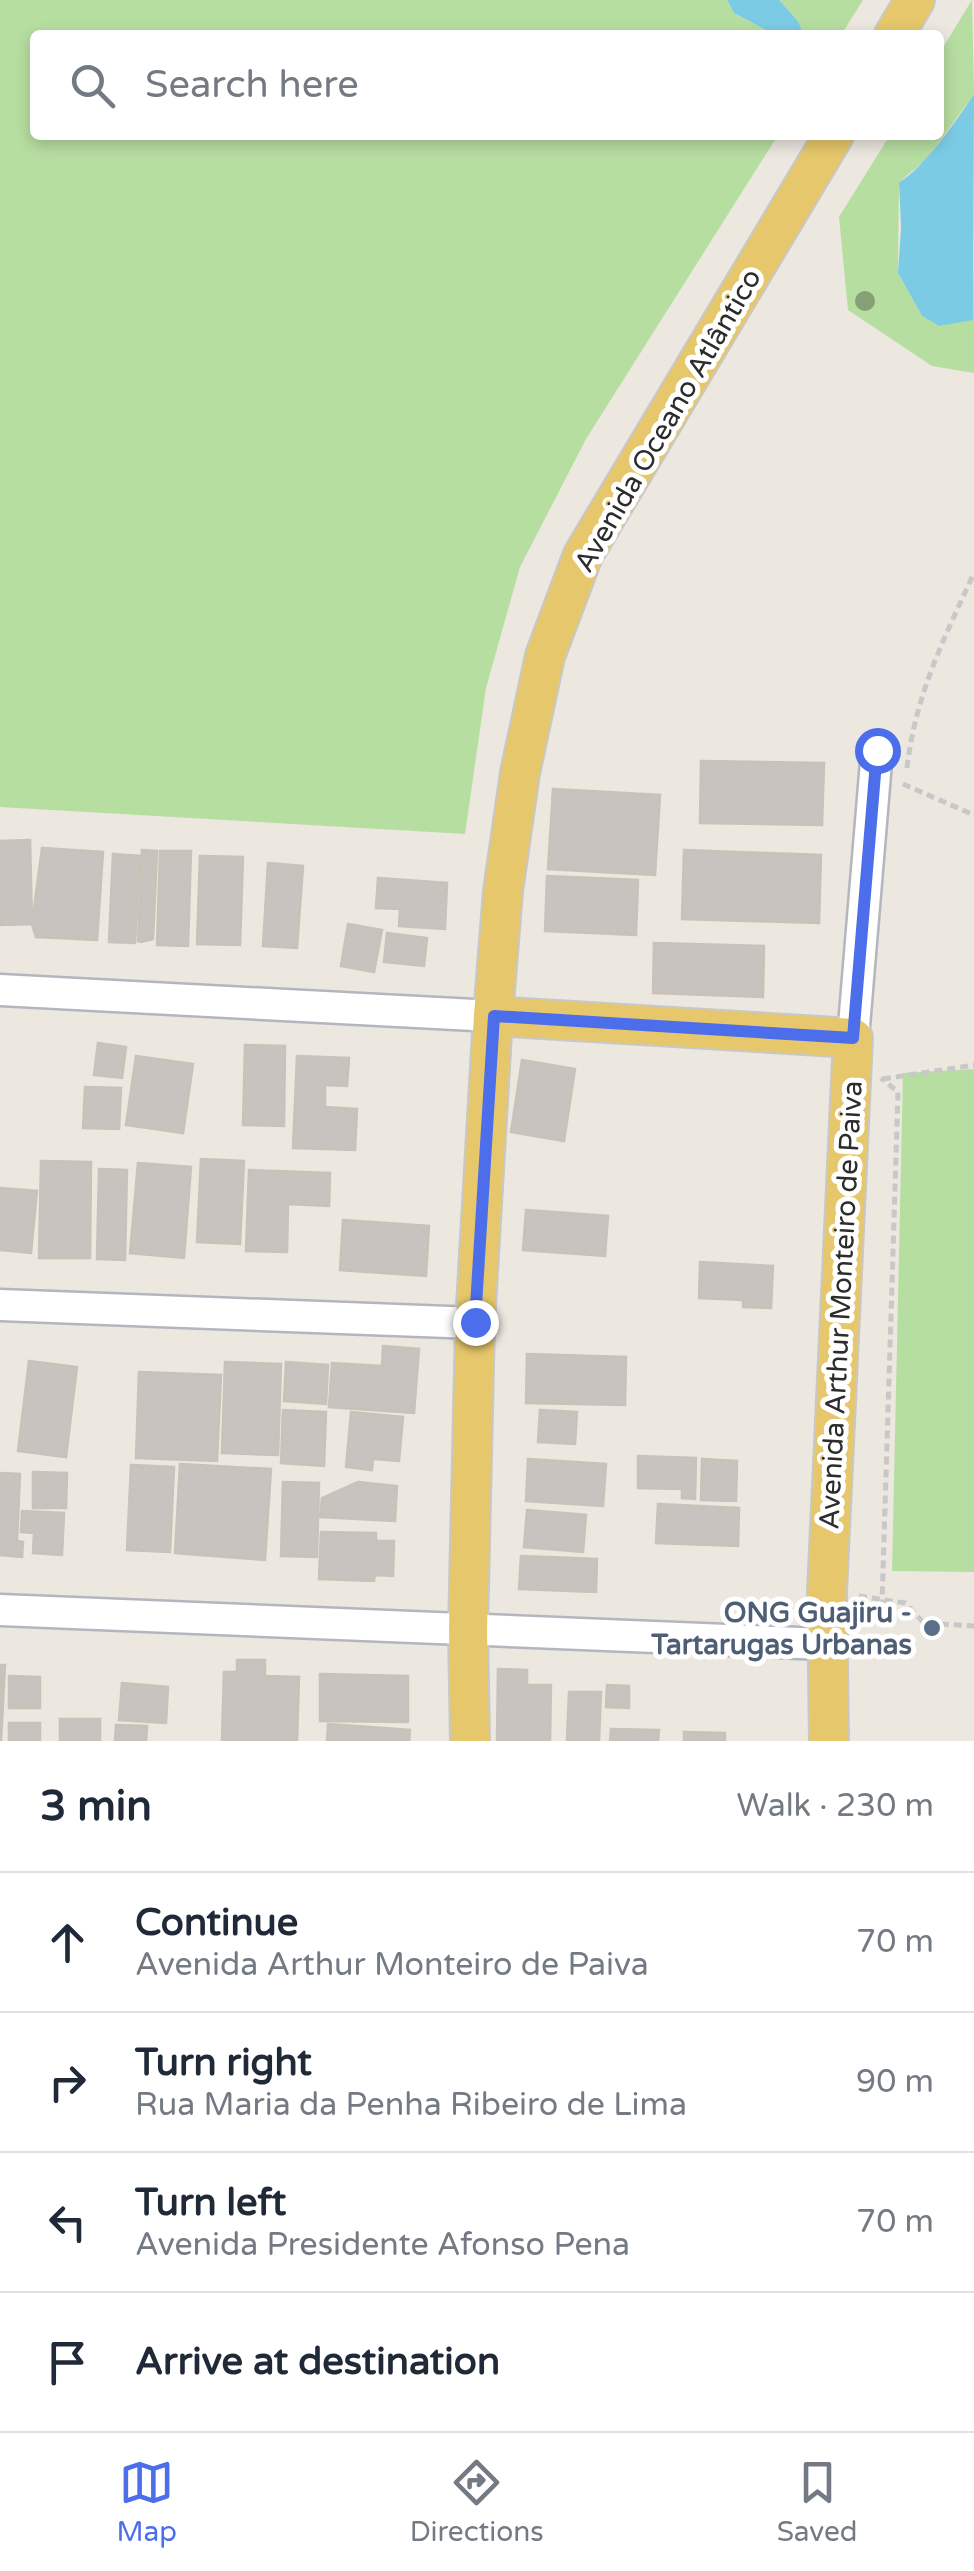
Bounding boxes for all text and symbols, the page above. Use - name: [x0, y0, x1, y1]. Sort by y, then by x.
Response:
- search box: [30, 30, 944, 140]
- icon: search: [65, 58, 120, 113]
- text: Search here: [145, 62, 359, 108]
- street label: Avenida Oceano Atlântico: [567, 263, 769, 578]
- route start: [855, 728, 901, 774]
- street label: Avenida Arthur Monteiro de Paiva: [812, 1080, 870, 1530]
- route end: [453, 1300, 499, 1346]
- place label: ONG Guajiru - Tartarugas Urbanas: [650, 1596, 912, 1662]
- marker: ONG Guajiru - Tartarugas Urbanas: [921, 1617, 943, 1639]
- text: 3 min: [40, 1781, 152, 1832]
- text: Walk · 230 m: [737, 1787, 934, 1825]
- text: Continue: [135, 1900, 298, 1946]
- icon: ahead: [40, 1915, 95, 1970]
- text: 70 m: [856, 1923, 934, 1961]
- text: Avenida Arthur Monteiro de Paiva: [135, 1946, 649, 1984]
- text: Turn right: [135, 2040, 312, 2086]
- icon: right: [40, 2055, 95, 2110]
- text: 90 m: [856, 2063, 934, 2101]
- text: Rua Maria da Penha Ribeiro de Lima: [135, 2086, 687, 2124]
- text: Turn left: [135, 2180, 286, 2226]
- icon: left: [40, 2195, 95, 2250]
- text: 70 m: [856, 2203, 934, 2241]
- text: Avenida Presidente Afonso Pena: [135, 2226, 630, 2264]
- icon: arrive: [40, 2335, 95, 2390]
- text: Arrive at destination: [135, 2339, 500, 2385]
- tab: Map: [116, 2455, 177, 2549]
- tab: Directions: [410, 2455, 544, 2549]
- tab: Saved: [777, 2455, 858, 2549]

